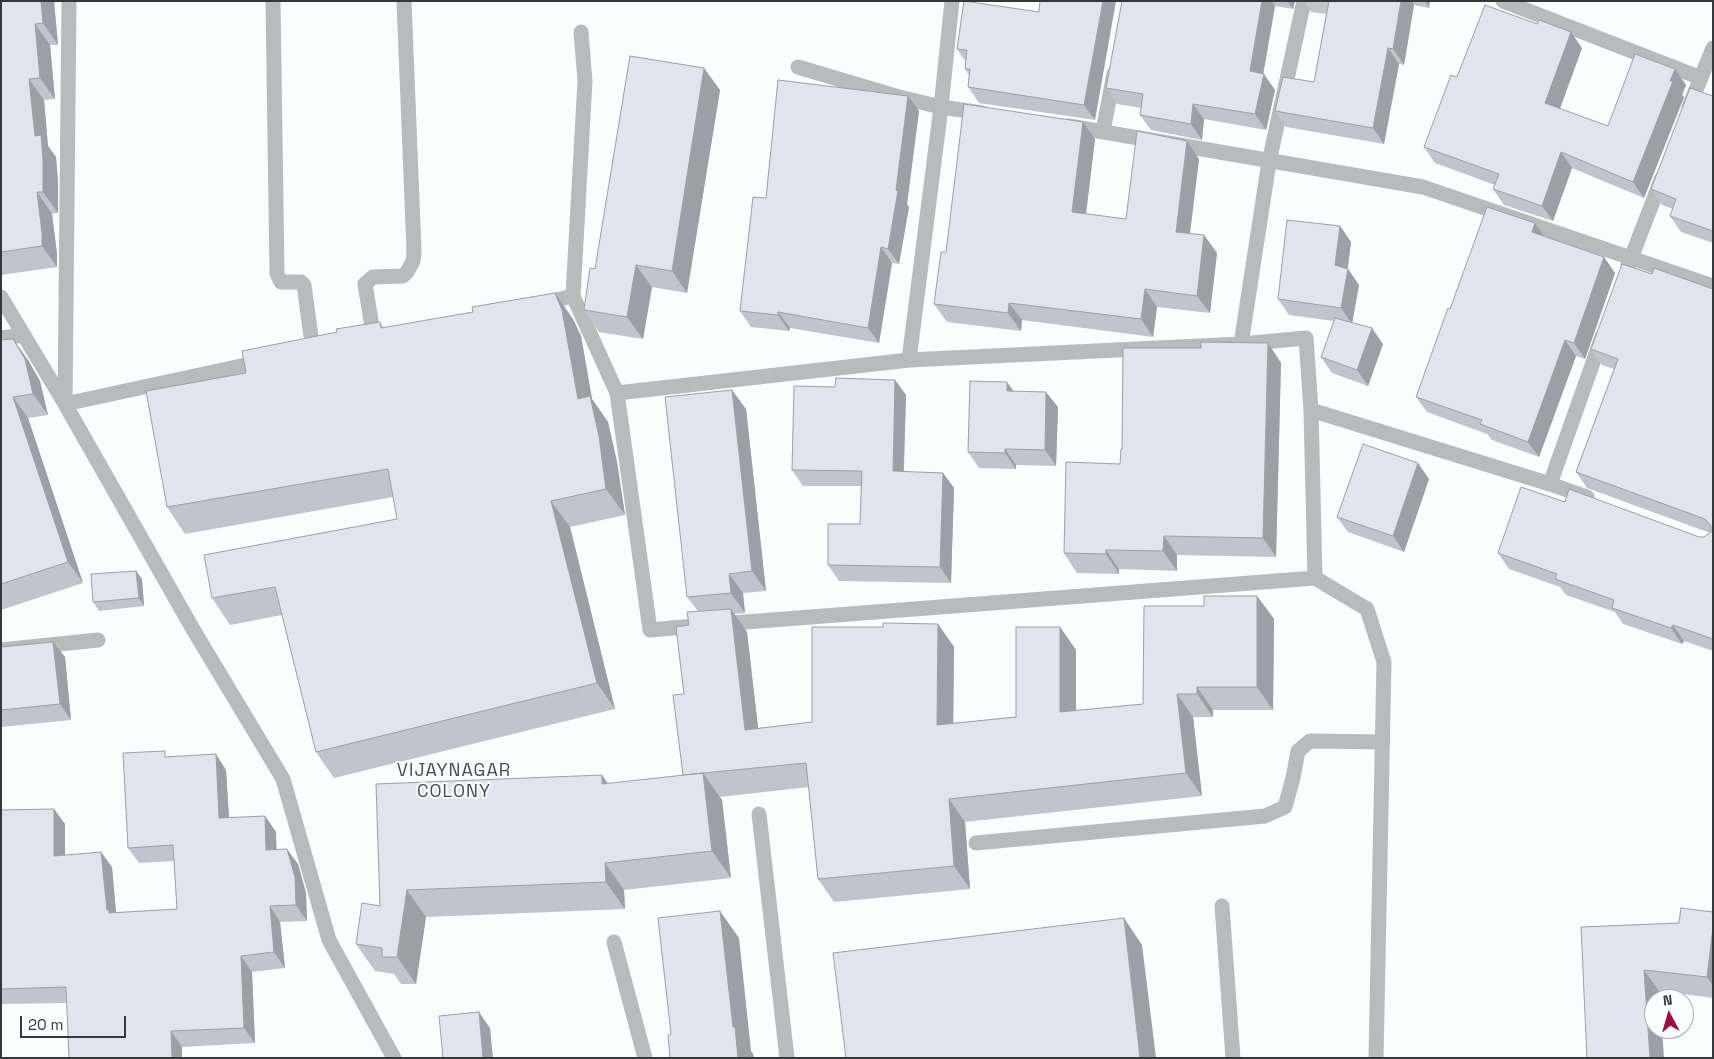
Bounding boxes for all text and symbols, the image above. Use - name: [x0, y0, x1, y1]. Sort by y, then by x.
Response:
- district label: VIJAYNAGAR COLONY: [396, 760, 512, 802]
- north arrow: [1644, 989, 1694, 1039]
- text: N: [1662, 991, 1673, 1010]
- scale bar: [22, 1006, 129, 1038]
- text: 20 m: [28, 1015, 63, 1034]

